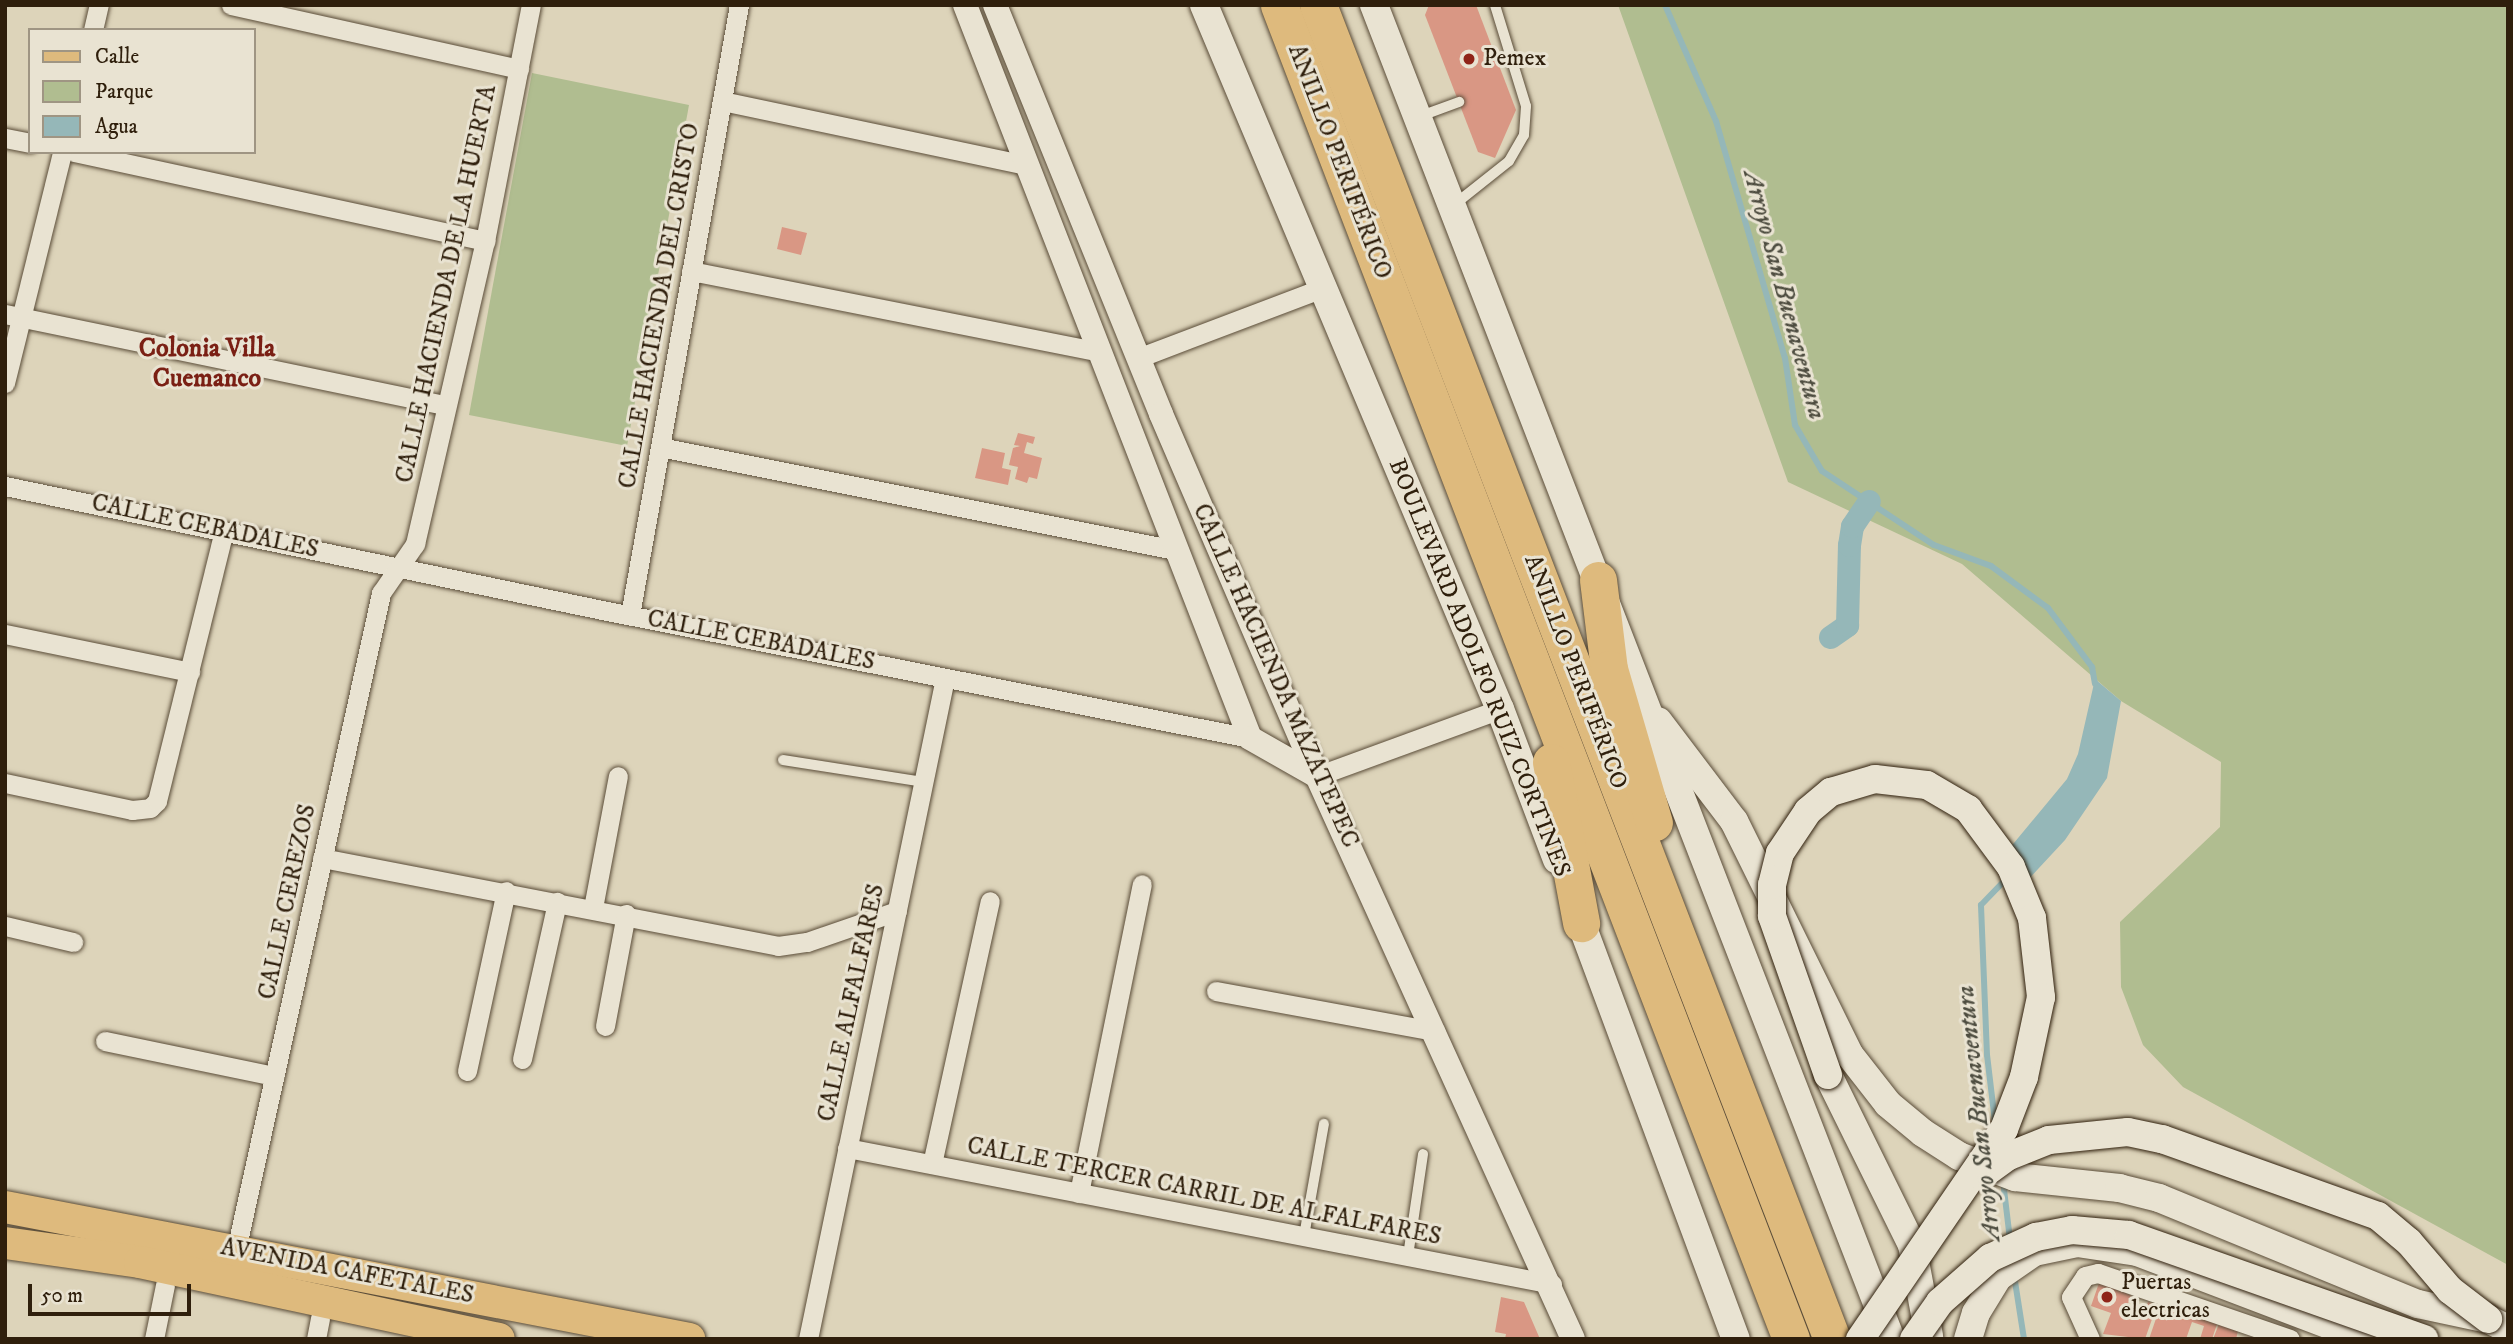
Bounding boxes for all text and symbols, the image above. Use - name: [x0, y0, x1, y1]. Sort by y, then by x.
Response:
- legend: [28, 28, 256, 154]
- street label: ANILLO PERIFÉRICO: [1281, 41, 1397, 283]
- text: Calle: [95, 44, 139, 70]
- place label: Pemex: [1483, 45, 1546, 73]
- marker: Pemex: [1461, 51, 1477, 67]
- text: Parque: [95, 79, 153, 105]
- street label: CALLE HACIENDA DE LA HUERTA: [391, 82, 503, 486]
- text: Agua: [95, 114, 138, 140]
- street label: CALLE HACIENDA DEL CRISTO: [614, 121, 706, 491]
- water label: Arroyo San Buenaventura: [1736, 167, 1832, 423]
- district label: Colonia Villa Cuemanco: [139, 333, 275, 394]
- street label: BOULEVARD ADOLFO RUIZ CORTINES: [1382, 455, 1576, 881]
- street label: CALLE CEBADALES: [89, 489, 321, 565]
- street label: CALLE HACIENDA MAZATEPEC: [1186, 500, 1364, 852]
- street label: ANILLO PERIFÉRICO: [1517, 551, 1633, 793]
- street label: CALLE CEBADALES: [645, 605, 877, 677]
- street label: CALLE CEREZOS: [253, 802, 323, 1002]
- street label: CALLE ALFALFARES: [813, 882, 891, 1124]
- water label: Arroyo San Buenaventura: [1950, 984, 2008, 1242]
- street label: CALLE TERCER CARRIL DE ALFALFARES: [965, 1132, 1443, 1252]
- street label: AVENIDA CAFETALES: [218, 1233, 476, 1311]
- place label: Puertas electricas: [2121, 1269, 2210, 1325]
- scale bar: [32, 1270, 194, 1314]
- text: 50 m: [41, 1283, 83, 1309]
- marker: Puertas electricas: [2099, 1289, 2115, 1305]

